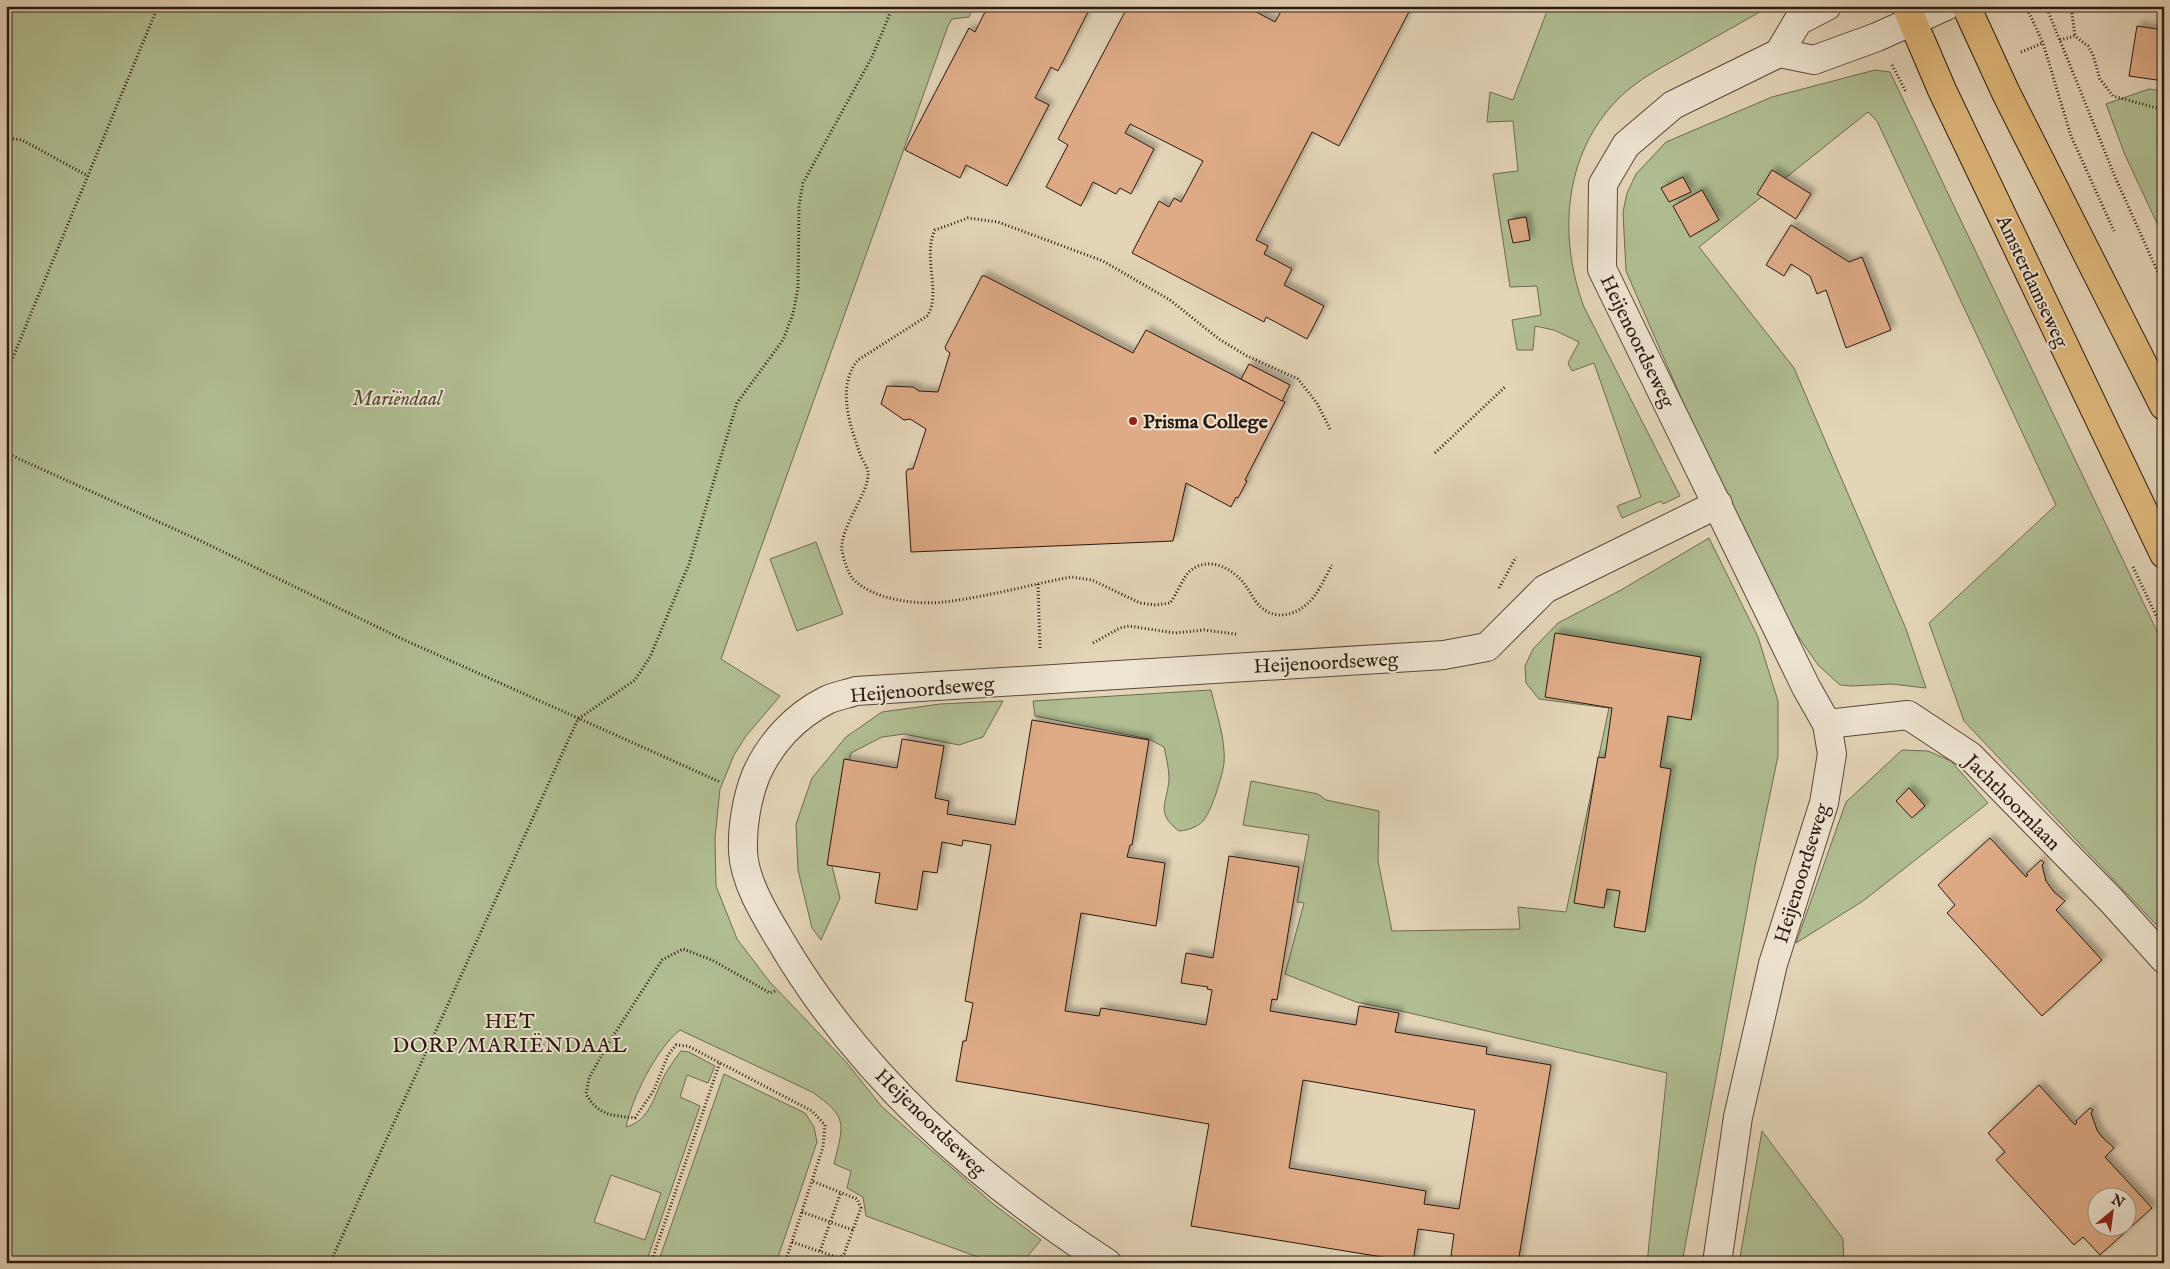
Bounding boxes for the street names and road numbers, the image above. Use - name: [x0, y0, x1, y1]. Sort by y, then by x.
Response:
- street label: Amsterdamseweg: [1990, 210, 2074, 353]
- street label: Heijenoordseweg: [1594, 271, 1680, 413]
- street label: Heijenoordseweg: [1253, 647, 1400, 680]
- street label: Heijenoordseweg: [849, 672, 996, 709]
- street label: Jachthoornlaan: [1957, 748, 2065, 857]
- street label: Heijenoordseweg: [1769, 799, 1836, 946]
- street label: Heijenoordseweg: [869, 1064, 992, 1183]

